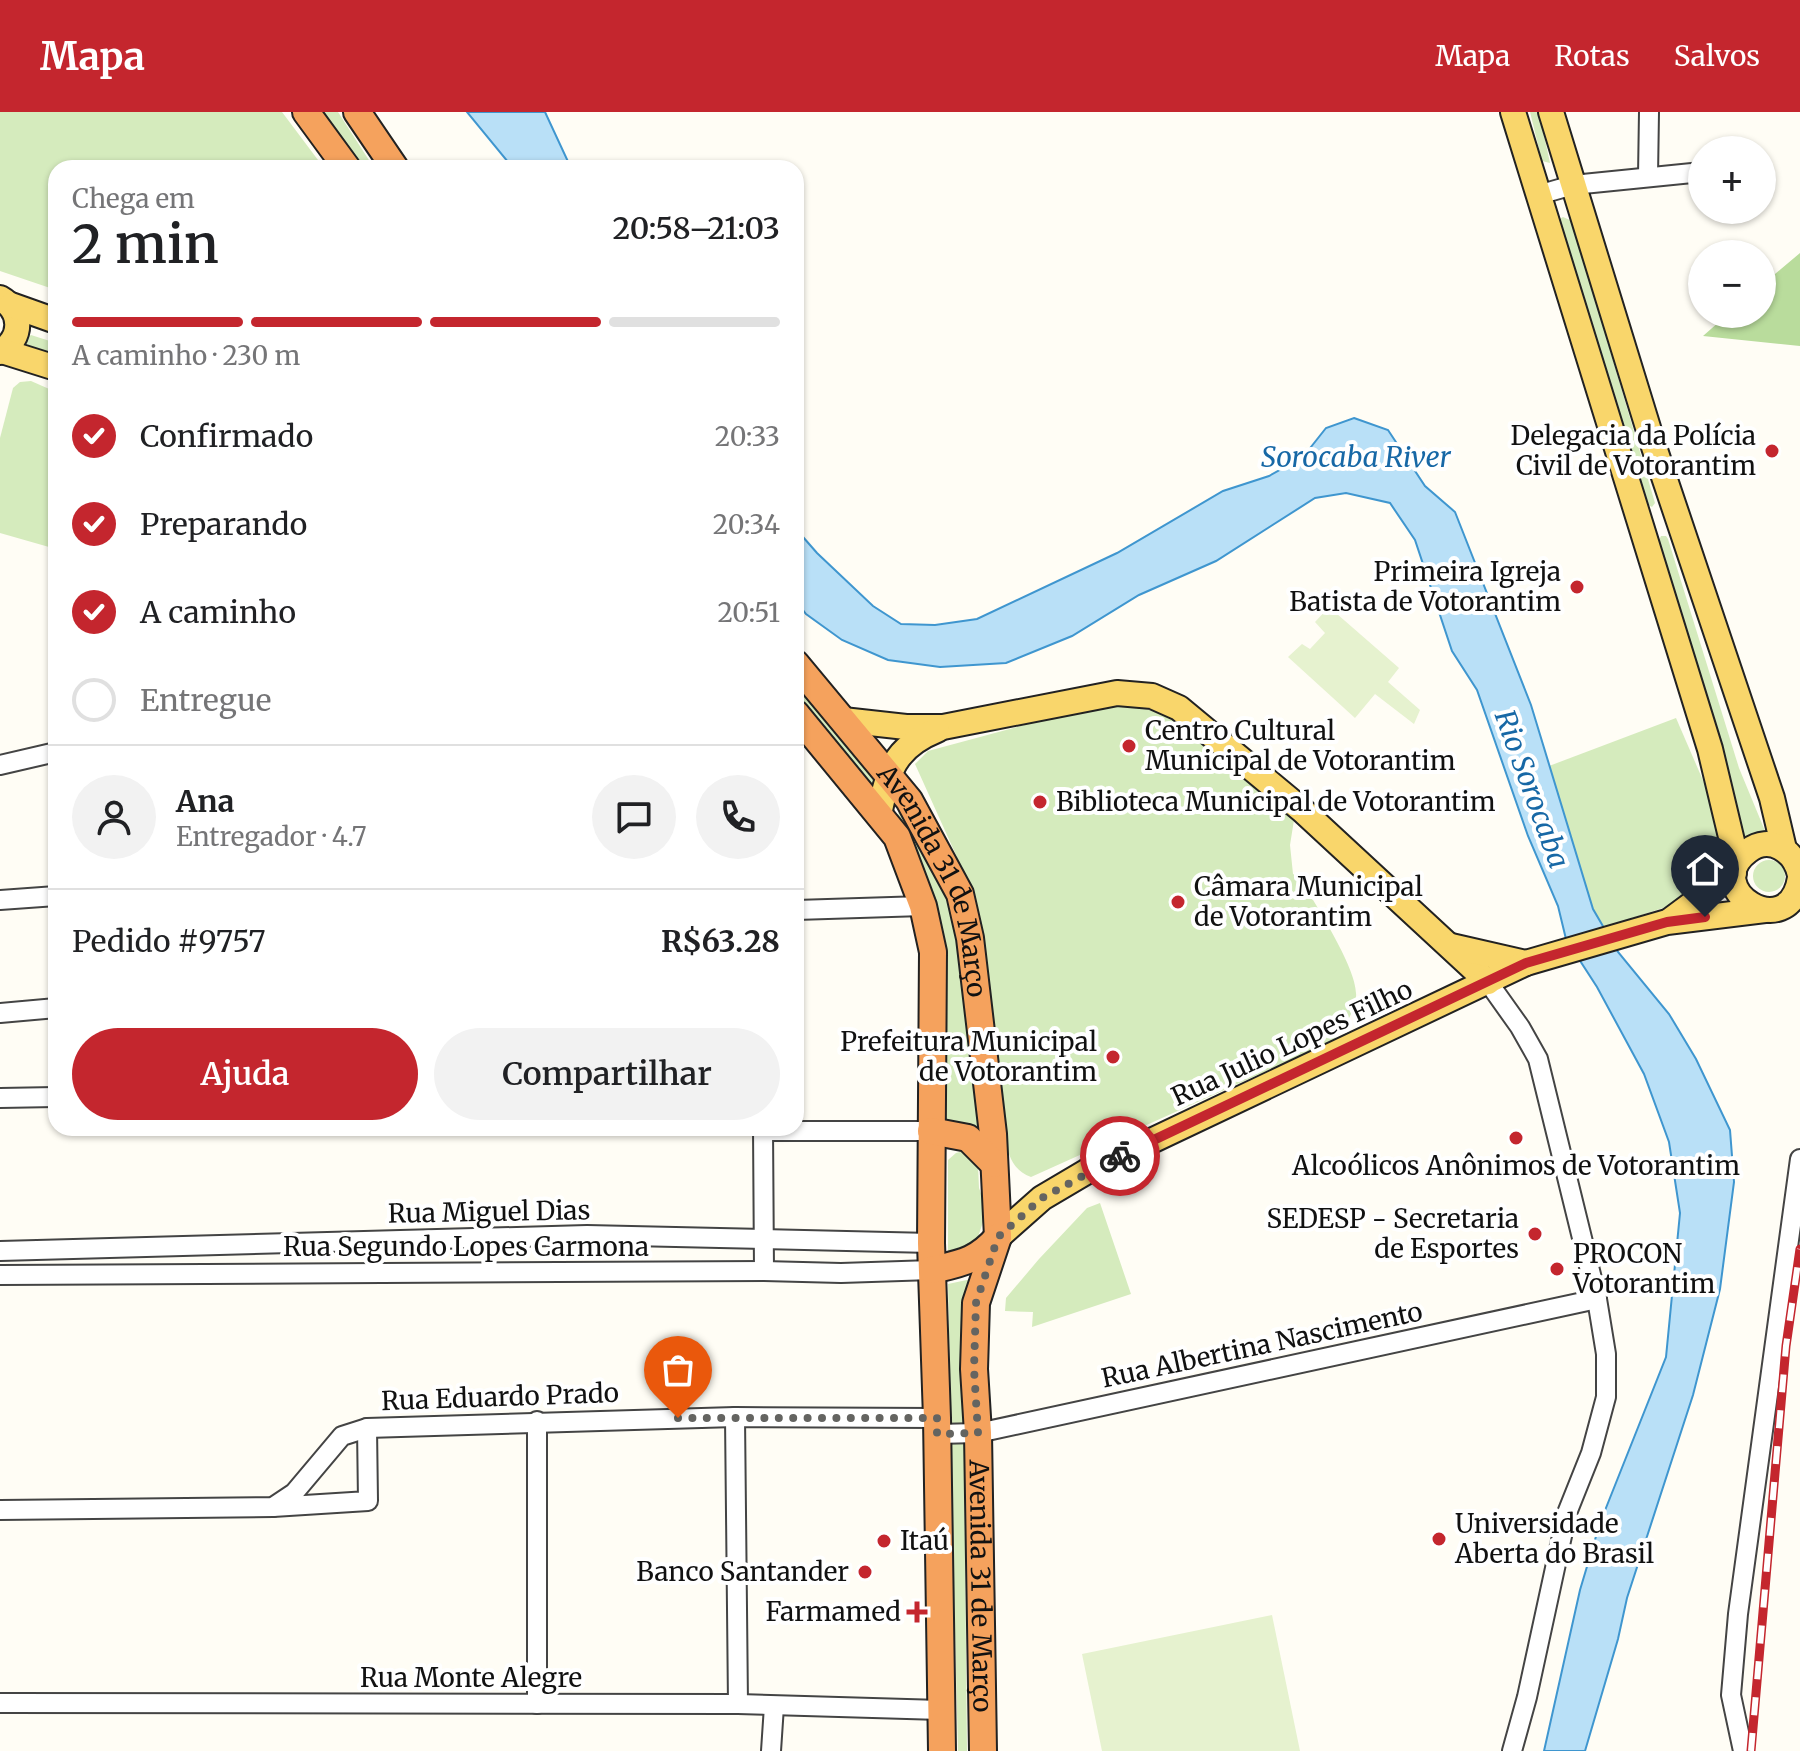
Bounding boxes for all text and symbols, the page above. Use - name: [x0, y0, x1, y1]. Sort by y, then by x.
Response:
- text: Mapa: [40, 33, 145, 80]
- text: Mapa: [1435, 38, 1510, 74]
- text: Rotas: [1554, 38, 1630, 74]
- text: Salvos: [1674, 38, 1760, 74]
- map controls: [1688, 136, 1776, 328]
- button: +: [1688, 136, 1776, 224]
- text: Chega em: [72, 182, 195, 215]
- text: 20:58–21:03: [612, 209, 780, 247]
- text: 2 min: [72, 212, 219, 277]
- button: −: [1688, 240, 1776, 328]
- text: A caminho · 230 m: [72, 339, 300, 372]
- icon: check: [72, 414, 116, 458]
- text: Confirmado: [140, 417, 313, 455]
- place label: Delegacia da Polícia Civil de Votorantim: [1510, 419, 1756, 482]
- text: 20:33: [715, 420, 780, 453]
- water label: Sorocaba River: [1261, 439, 1452, 475]
- marker: Delegacia da Polícia Civil de Votorantim: [1763, 442, 1781, 460]
- icon: check: [72, 502, 116, 546]
- text: Preparando: [140, 505, 307, 543]
- text: 20:34: [713, 508, 780, 541]
- place label: Primeira Igreja Batista de Votorantim: [1289, 555, 1561, 618]
- marker: Primeira Igreja Batista de Votorantim: [1568, 578, 1586, 596]
- icon: check: [72, 590, 116, 634]
- text: A caminho: [140, 593, 296, 631]
- text: 20:51: [717, 596, 780, 629]
- text: Entregue: [140, 681, 271, 719]
- water label: Rio Sorocaba: [1487, 705, 1577, 873]
- place label: Centro Cultural Municipal de Votorantim: [1145, 714, 1456, 777]
- marker: Centro Cultural Municipal de Votorantim: [1120, 737, 1138, 755]
- street label: Avenida 31 de Março: [870, 757, 994, 999]
- button: person: [72, 775, 156, 859]
- button: chat: [592, 775, 676, 859]
- button: phone: [696, 775, 780, 859]
- text: Ana: [176, 782, 234, 820]
- place label: Biblioteca Municipal de Votorantim: [1056, 785, 1496, 818]
- marker: Biblioteca Municipal de Votorantim: [1031, 793, 1049, 811]
- text: Entregador · 4.7: [176, 820, 366, 853]
- pin: [1671, 835, 1739, 917]
- icon: home: [1683, 847, 1727, 891]
- place label: Câmara Municipal de Votorantim: [1194, 870, 1423, 933]
- marker: Câmara Municipal de Votorantim: [1169, 893, 1187, 911]
- text: Pedido #9757: [72, 922, 266, 960]
- text: R$63.28: [661, 922, 780, 960]
- street label: Rua Julio Lopes Filho: [1166, 972, 1417, 1113]
- place label: Prefeitura Municipal de Votorantim: [840, 1025, 1097, 1088]
- button: Ajuda: [72, 1028, 418, 1120]
- button: Compartilhar: [434, 1028, 780, 1120]
- marker: Prefeitura Municipal de Votorantim: [1104, 1048, 1122, 1066]
- courier: [1080, 1116, 1160, 1196]
- marker: Alcoólicos Anônimos de Votorantim: [1507, 1129, 1525, 1147]
- icon: bike: [1098, 1134, 1142, 1178]
- place label: Alcoólicos Anônimos de Votorantim: [1291, 1149, 1740, 1182]
- street label: Rua Miguel Dias: [387, 1193, 591, 1230]
- place label: SEDESP - Secretaria de Esportes: [1267, 1202, 1519, 1265]
- marker: SEDESP - Secretaria de Esportes: [1526, 1225, 1544, 1243]
- street label: Rua Segundo Lopes Carmona: [283, 1230, 649, 1263]
- place label: PROCON Votorantim: [1572, 1237, 1716, 1300]
- marker: PROCON Votorantim: [1548, 1260, 1566, 1278]
- street label: Rua Albertina Nascimento: [1098, 1294, 1425, 1395]
- pin: [644, 1336, 712, 1418]
- icon: bag: [656, 1348, 700, 1392]
- street label: Rua Eduardo Prado: [381, 1376, 619, 1417]
- street label: Avenida 31 de Março: [962, 1458, 999, 1712]
- place label: Universidade Aberta do Brasil: [1454, 1507, 1654, 1570]
- place label: Itaú: [900, 1524, 949, 1557]
- marker: Universidade Aberta do Brasil: [1430, 1530, 1448, 1548]
- marker: Itaú: [875, 1532, 893, 1550]
- place label: Banco Santander: [636, 1555, 849, 1588]
- marker: Banco Santander: [856, 1563, 874, 1581]
- place label: Farmamed: [765, 1595, 901, 1628]
- marker: Farmamed: [908, 1603, 926, 1621]
- street label: Rua Monte Alegre: [360, 1661, 582, 1694]

